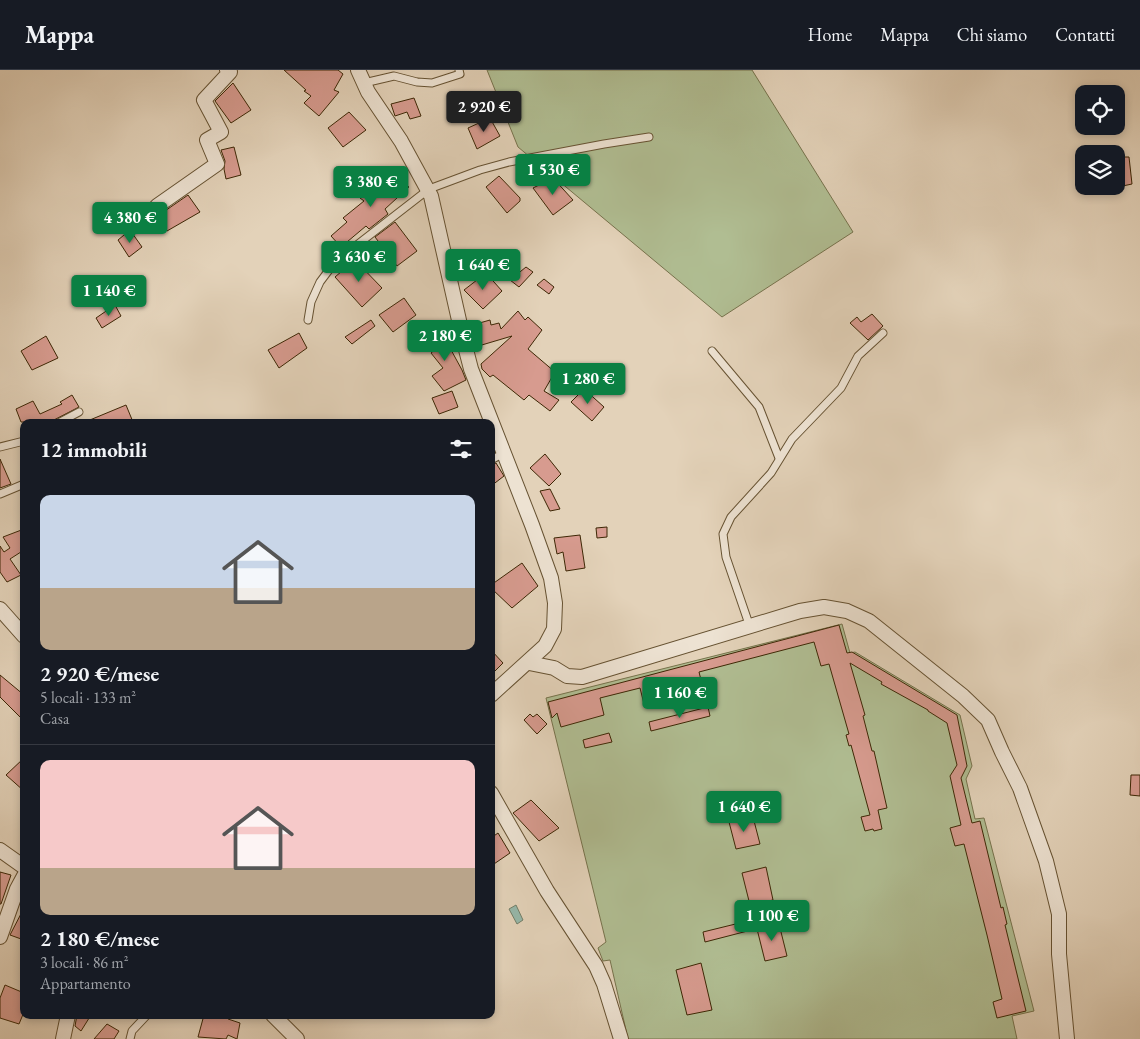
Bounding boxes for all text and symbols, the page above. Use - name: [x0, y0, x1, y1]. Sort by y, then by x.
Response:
- text: Mappa: [25, 19, 94, 50]
- text: Home: [808, 23, 852, 46]
- text: Mappa: [880, 23, 929, 46]
- text: Chi siamo: [957, 23, 1027, 46]
- text: Contatti: [1055, 23, 1115, 46]
- map controls: [1075, 85, 1125, 195]
- button: locate: [1075, 85, 1125, 135]
- pin: 2 920 €: [438, 90, 530, 133]
- text: 2 920 €: [457, 96, 511, 117]
- button: layers: [1075, 145, 1125, 195]
- pin: 1 530 €: [507, 154, 599, 196]
- text: 1 530 €: [526, 159, 580, 180]
- pin: 3 380 €: [325, 166, 417, 208]
- text: 3 380 €: [344, 171, 398, 192]
- pin: 4 380 €: [84, 202, 176, 244]
- text: 4 380 €: [103, 207, 157, 228]
- pin: 3 630 €: [313, 240, 405, 283]
- text: 3 630 €: [332, 246, 386, 267]
- pin: 1 640 €: [437, 248, 529, 291]
- text: 1 640 €: [456, 254, 510, 275]
- pin: 1 140 €: [63, 274, 155, 317]
- text: 1 140 €: [82, 280, 136, 301]
- pin: 2 180 €: [399, 320, 491, 362]
- text: 2 180 €: [418, 325, 472, 346]
- pin: 1 280 €: [542, 362, 634, 405]
- text: 1 280 €: [561, 368, 615, 389]
- icon: filters: [447, 435, 475, 463]
- text: 12 immobili: [40, 436, 147, 463]
- icon: home: [213, 527, 303, 617]
- text: 2 920 €/mese: [40, 660, 159, 687]
- pin: 1 160 €: [634, 676, 726, 719]
- text: 1 160 €: [653, 682, 707, 703]
- text: 5 locali · 133 m²: [40, 687, 136, 708]
- text: Casa: [40, 708, 69, 729]
- pin: 1 640 €: [698, 790, 790, 833]
- icon: home: [213, 793, 303, 883]
- text: 1 640 €: [717, 796, 771, 817]
- pin: 1 100 €: [726, 900, 818, 942]
- text: 1 100 €: [745, 905, 799, 926]
- text: 2 180 €/mese: [40, 925, 159, 952]
- text: 3 locali · 86 m²: [40, 952, 128, 973]
- text: Appartamento: [40, 973, 131, 994]

